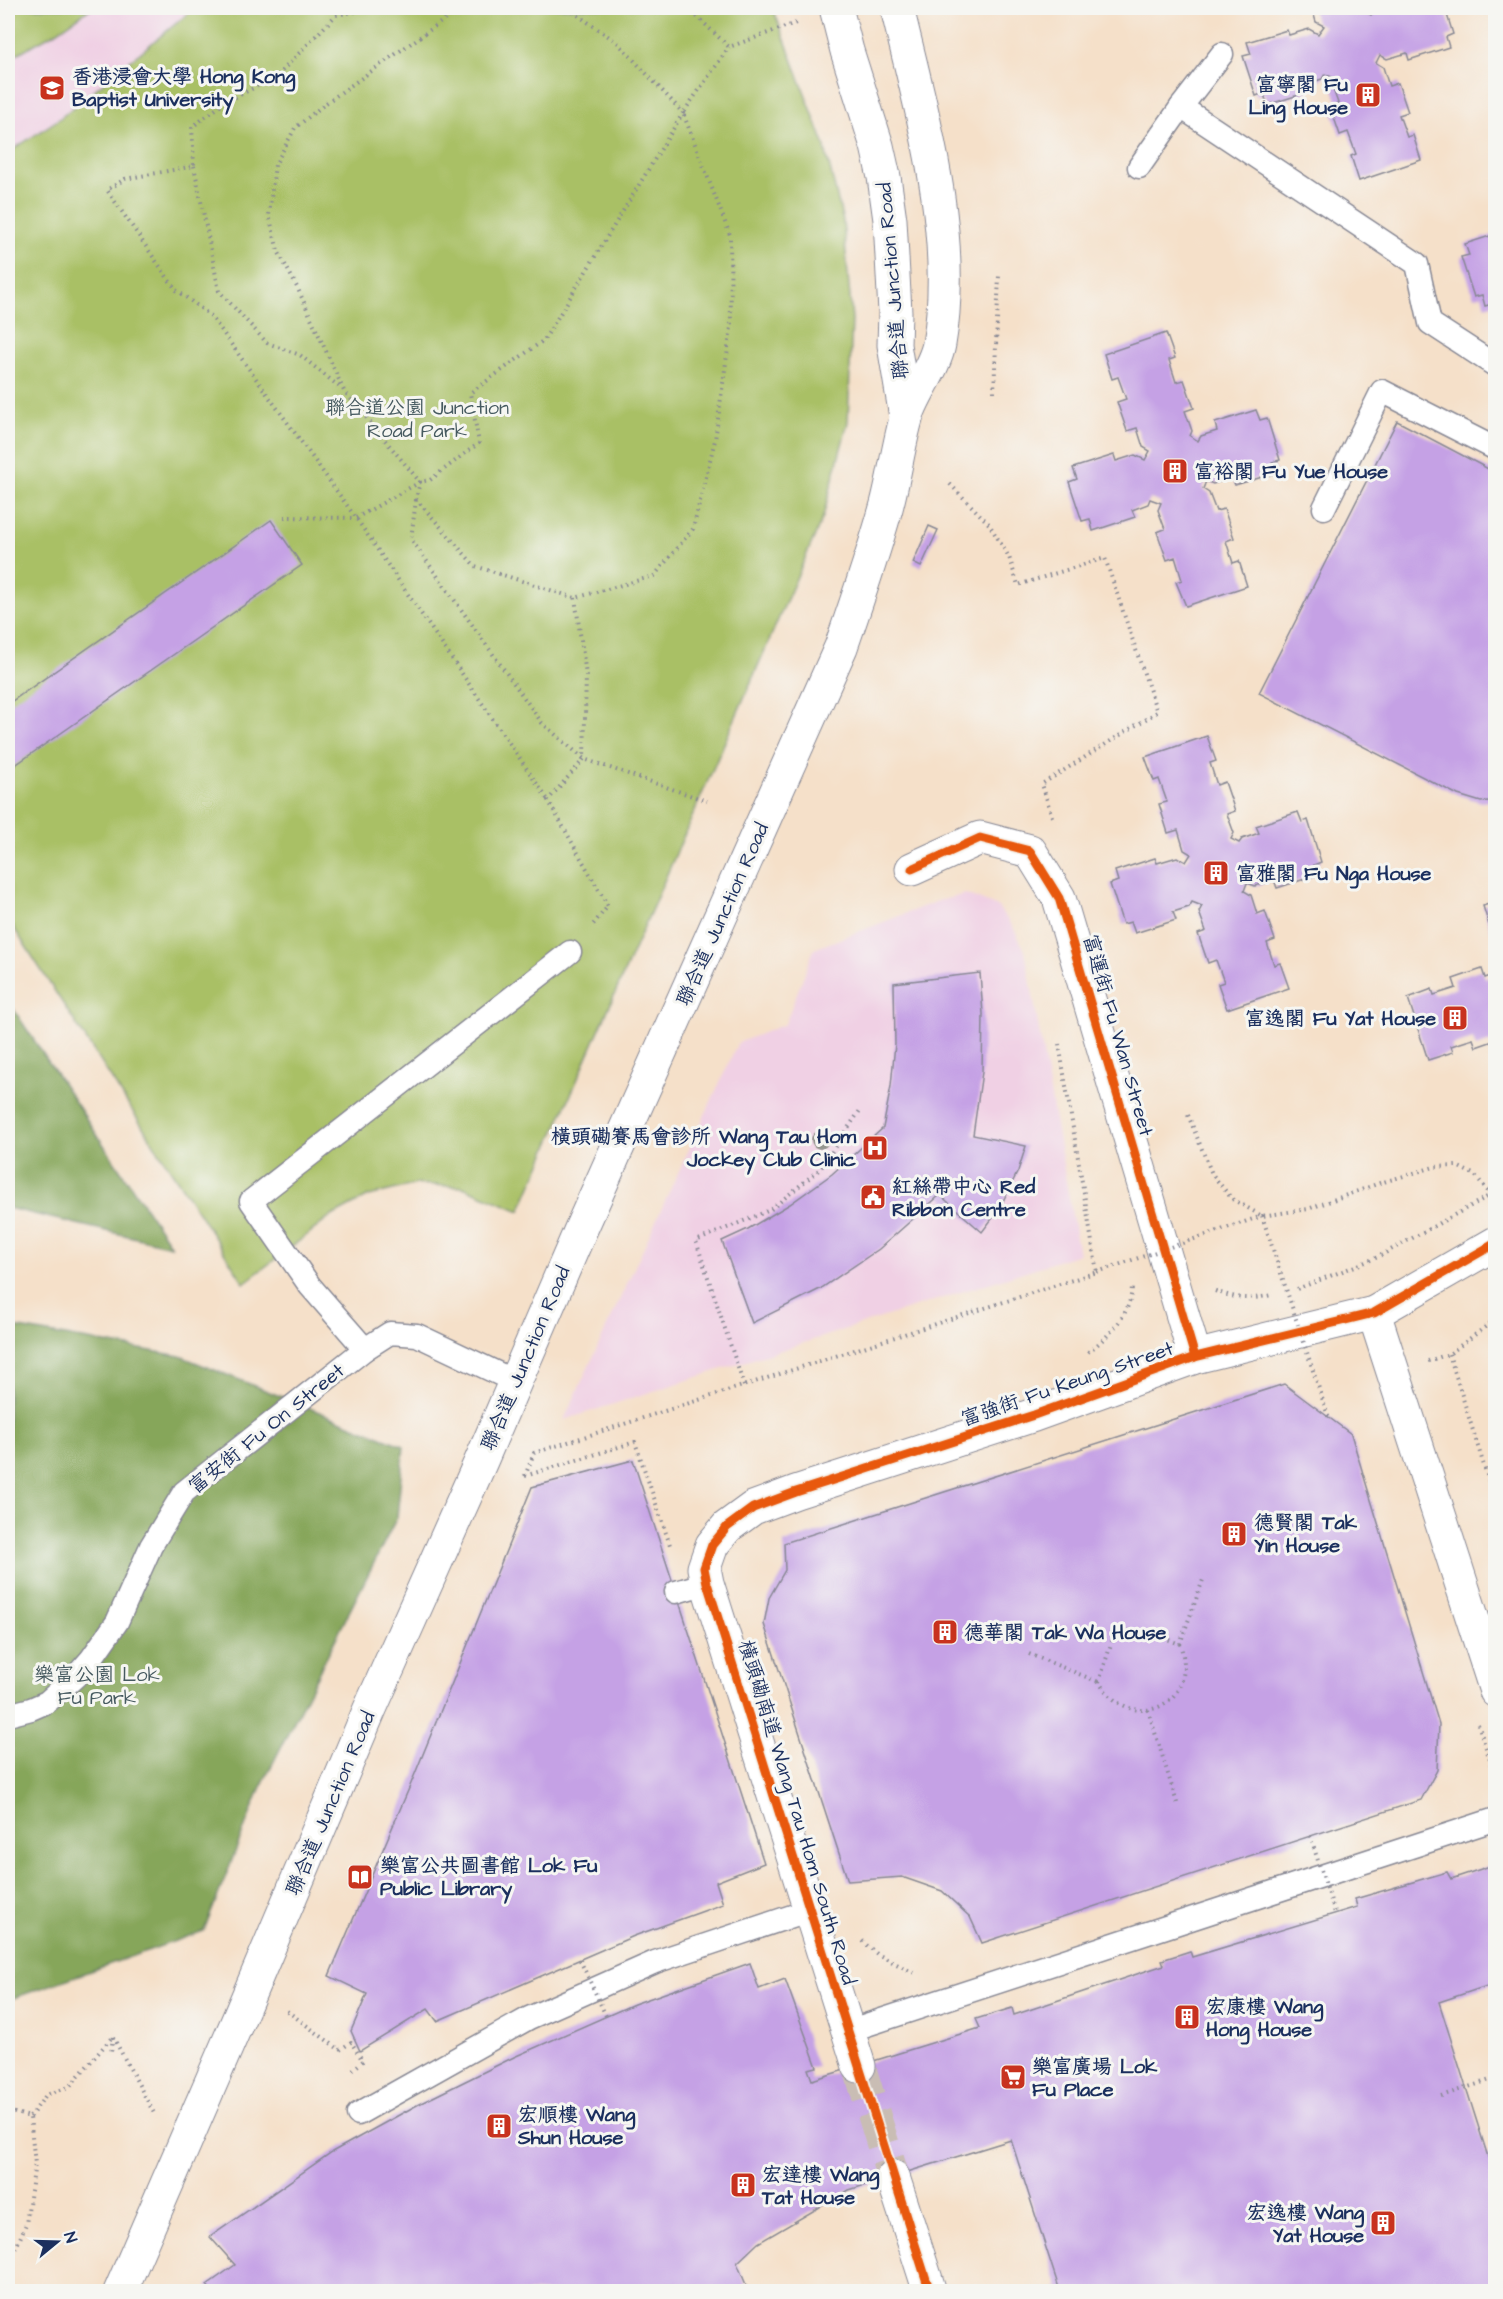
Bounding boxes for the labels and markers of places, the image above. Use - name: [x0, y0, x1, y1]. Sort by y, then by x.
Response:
- place label: 香港浸會大學 Hong Kong Baptist University: [72, 63, 296, 115]
- place label: 富寧閣 Fu Ling House: [1248, 71, 1348, 123]
- school or university icon: 香港浸會大學 Hong Kong Baptist University: [37, 73, 67, 103]
- building icon: 富寧閣 Fu Ling House: [1353, 80, 1383, 110]
- building icon: 富裕閣 Fu Yue House: [1160, 456, 1190, 486]
- place label: 富裕閣 Fu Yue House: [1194, 458, 1388, 486]
- building icon: 富雅閣 Fu Nga House: [1201, 858, 1231, 888]
- place label: 富雅閣 Fu Nga House: [1236, 860, 1432, 889]
- building icon: 富逸閣 Fu Yat House: [1440, 1003, 1470, 1033]
- place label: 富逸閣 Fu Yat House: [1245, 1005, 1436, 1033]
- place label: 橫頭磡賽馬會診所 Wang Tau Hom Jockey Club Clinic: [551, 1123, 856, 1175]
- hospital icon: 橫頭磡賽馬會診所 Wang Tau Hom Jockey Club Clinic: [860, 1133, 890, 1163]
- place label: 紅絲帶中心 Red Ribbon Centre: [892, 1173, 1036, 1224]
- public building icon: 紅絲帶中心 Red Ribbon Centre: [858, 1182, 888, 1212]
- place label: 德賢閣 Tak Yin House: [1254, 1509, 1358, 1560]
- building icon: 德賢閣 Tak Yin House: [1219, 1519, 1249, 1549]
- building icon: 德華閣 Tak Wa House: [930, 1617, 960, 1647]
- place label: 德華閣 Tak Wa House: [964, 1619, 1166, 1647]
- place label: 樂富公共圖書館 Lok Fu Public Library: [380, 1852, 597, 1904]
- library icon: 樂富公共圖書館 Lok Fu Public Library: [345, 1862, 375, 1892]
- place label: 宏康樓 Wang Hong House: [1206, 1993, 1324, 2045]
- building icon: 宏康樓 Wang Hong House: [1172, 2002, 1202, 2032]
- place label: 樂富廣場 Lok Fu Place: [1032, 2053, 1158, 2104]
- supermarket icon: 樂富廣場 Lok Fu Place: [998, 2062, 1028, 2092]
- place label: 宏順樓 Wang Shun House: [517, 2101, 636, 2152]
- building icon: 宏順樓 Wang Shun House: [484, 2111, 514, 2141]
- place label: 宏達樓 Wang Tat House: [761, 2161, 880, 2212]
- building icon: 宏達樓 Wang Tat House: [728, 2170, 758, 2200]
- place label: 宏逸樓 Wang Yat House: [1247, 2199, 1365, 2250]
- building icon: 宏逸樓 Wang Yat House: [1368, 2208, 1398, 2238]

